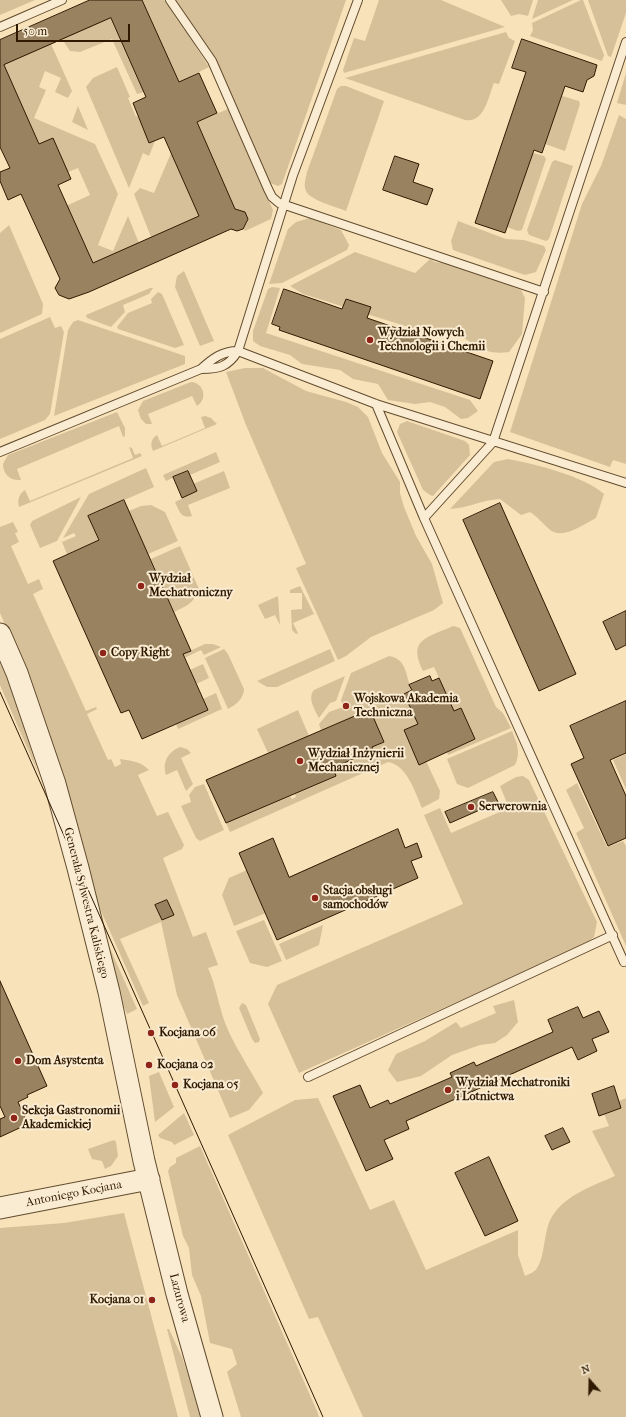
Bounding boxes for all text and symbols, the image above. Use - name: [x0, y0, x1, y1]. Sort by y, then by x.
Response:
- scale bar: [18, 16, 132, 42]
- text: 50 m: [23, 24, 47, 38]
- place label: Wydział Nowych Technologii i Chemii: [378, 326, 485, 354]
- marker: Wydział Nowych Technologii i Chemii: [365, 335, 375, 345]
- place label: Wydział Mechatroniczny: [149, 572, 233, 600]
- marker: Wydział Mechatroniczny: [136, 581, 146, 591]
- place label: Copy Right: [111, 646, 170, 660]
- marker: Copy Right: [98, 648, 108, 658]
- place label: Wojskowa Akademia Techniczna: [354, 692, 458, 720]
- marker: Wojskowa Akademia Techniczna: [341, 701, 351, 711]
- place label: Wydział Inżynierii Mechanicznej: [308, 747, 404, 775]
- marker: Wydział Inżynierii Mechanicznej: [295, 756, 305, 766]
- place label: Serwerownia: [479, 800, 547, 814]
- marker: Serwerownia: [466, 802, 476, 812]
- street label: Generała Sylwestra Kaliskiego: [60, 826, 112, 980]
- place label: Stacja obsługi samochodów: [323, 884, 392, 912]
- marker: Stacja obsługi samochodów: [310, 893, 320, 903]
- place label: Kocjana 06: [159, 1026, 216, 1040]
- marker: Kocjana 06: [146, 1028, 156, 1038]
- place label: Dom Asystenta: [26, 1054, 104, 1068]
- marker: Dom Asystenta: [13, 1056, 23, 1066]
- place label: Kocjana 02: [157, 1058, 213, 1072]
- marker: Kocjana 02: [144, 1060, 154, 1070]
- place label: Wydział Mechatroniki i Lotnictwa: [456, 1076, 570, 1104]
- place label: Kocjana 05: [183, 1078, 238, 1092]
- marker: Kocjana 05: [170, 1080, 180, 1090]
- marker: Wydział Mechatroniki i Lotnictwa: [443, 1085, 453, 1095]
- place label: Sekcja Gastronomii Akademickiej: [22, 1104, 120, 1132]
- marker: Sekcja Gastronomii Akademickiej: [9, 1113, 19, 1123]
- street label: Antoniego Kocjana: [25, 1178, 123, 1210]
- street label: Lazurowa: [166, 1272, 192, 1324]
- place label: Kocjana 01: [90, 1293, 144, 1307]
- marker: Kocjana 01: [147, 1295, 157, 1305]
- north arrow: [570, 1361, 610, 1401]
- text: N: [580, 1362, 592, 1377]

